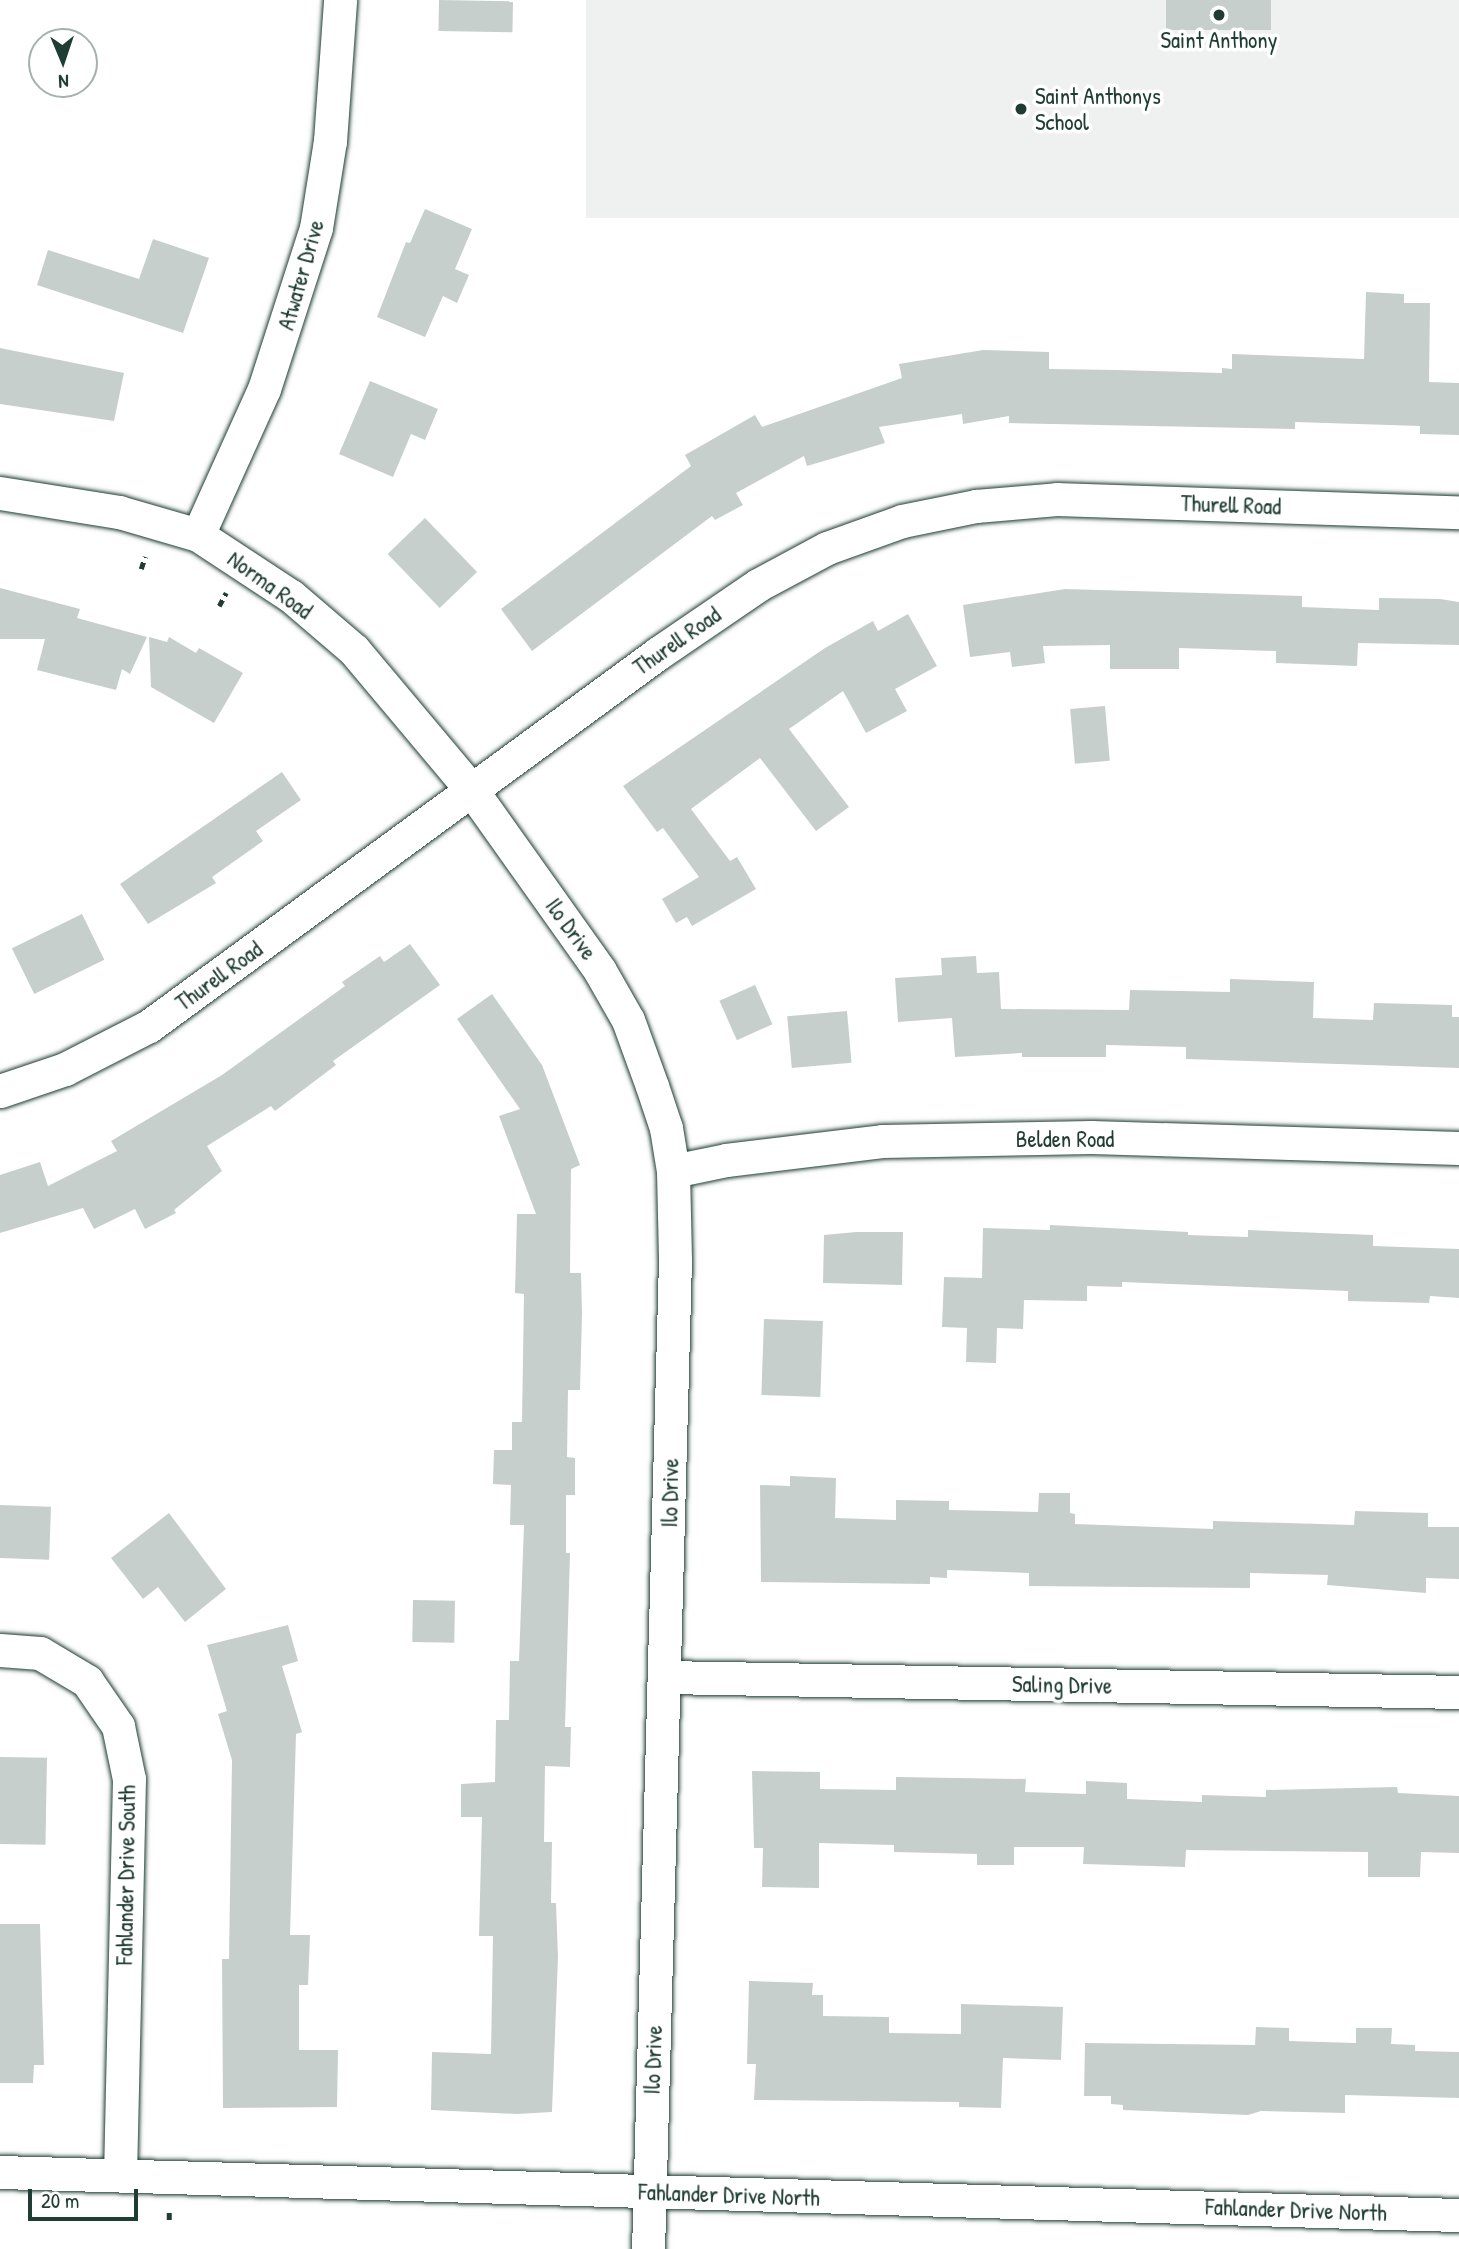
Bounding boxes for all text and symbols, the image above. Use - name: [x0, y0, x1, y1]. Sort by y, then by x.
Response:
- marker: Saint Anthony: [1211, 7, 1227, 23]
- place label: Saint Anthony: [1161, 26, 1277, 54]
- north arrow: [28, 28, 98, 98]
- text: N: [58, 69, 69, 95]
- place label: Saint Anthonys School: [1035, 82, 1161, 136]
- marker: Saint Anthonys School: [1013, 101, 1029, 117]
- street label: Atwater Drive: [272, 217, 330, 333]
- street label: Thurell Road: [1180, 489, 1282, 521]
- street label: Norma Road: [222, 545, 318, 625]
- street label: Thurell Road: [628, 601, 726, 681]
- street label: Ilo Drive: [539, 893, 603, 965]
- street label: Thurell Road: [170, 935, 268, 1017]
- street label: Belden Road: [1016, 1125, 1114, 1153]
- street label: Ilo Drive: [656, 1458, 684, 1528]
- street label: Saling Drive: [1012, 1670, 1112, 1700]
- street label: Fahlander Drive South: [111, 1785, 141, 1965]
- street label: Ilo Drive: [638, 2025, 668, 2095]
- scale bar: [32, 2176, 142, 2220]
- street label: Fahlander Drive North: [638, 2178, 820, 2212]
- text: 20 m: [41, 2186, 79, 2215]
- street label: Fahlander Drive North: [1205, 2193, 1387, 2227]

